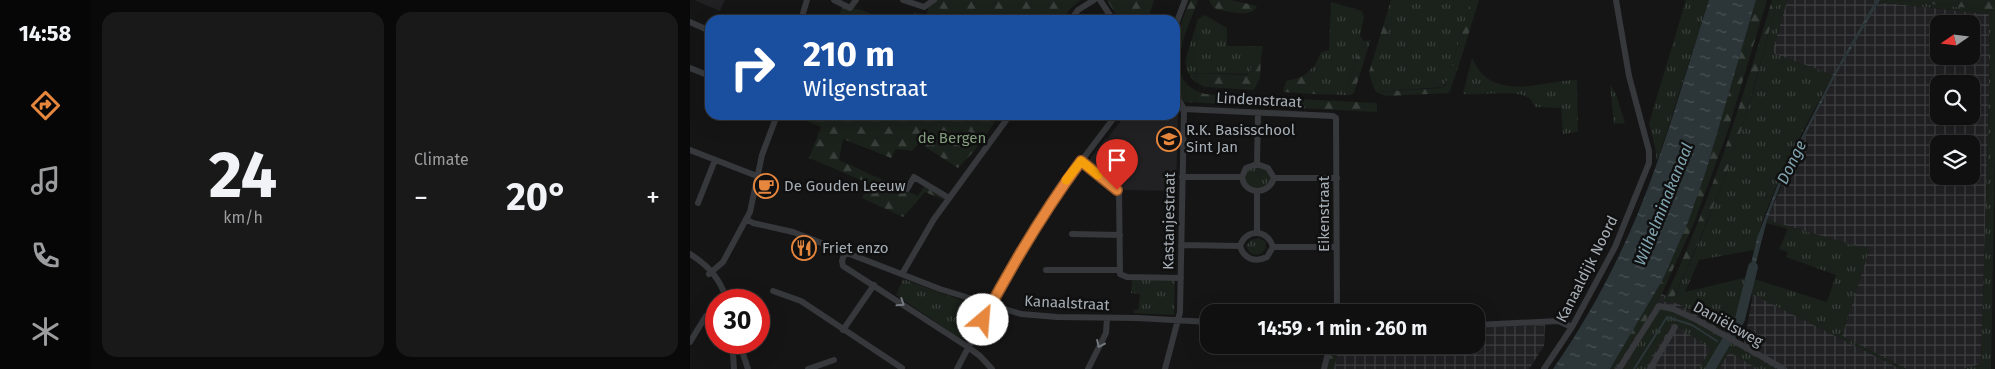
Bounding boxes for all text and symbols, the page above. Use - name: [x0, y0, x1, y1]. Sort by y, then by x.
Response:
- north arrow: [1930, 15, 1980, 65]
- map controls: [1930, 15, 1980, 185]
- text: 14:58: [19, 20, 71, 47]
- text: 210 m: [803, 33, 895, 75]
- icon: right: [720, 35, 785, 100]
- text: Wilgenstraat: [803, 75, 928, 102]
- button: search: [1930, 75, 1980, 125]
- icon: directions: [28, 88, 63, 123]
- street label: Lindenstraat: [1216, 89, 1303, 111]
- place label: R.K. Basisschool Sint Jan: [1186, 121, 1296, 156]
- school or university icon: R.K. Basisschool Sint Jan: [1156, 126, 1182, 152]
- park label: de Bergen: [918, 129, 986, 147]
- button: layers: [1930, 135, 1980, 185]
- text: 24: [209, 136, 277, 214]
- water label: Donge: [1773, 137, 1810, 187]
- pin: [1096, 139, 1138, 190]
- water label: Wilhelminakanaal: [1630, 140, 1697, 268]
- icon: arrive: [1103, 146, 1131, 174]
- text: Climate: [414, 150, 469, 169]
- icon: music: [28, 163, 63, 198]
- street label: Kastanjestraat: [1159, 171, 1179, 270]
- cafe icon: De Gouden Leeuw: [753, 173, 779, 199]
- text: 20°: [506, 174, 568, 220]
- street label: Eikenstraat: [1315, 175, 1333, 252]
- place label: De Gouden Leeuw: [784, 177, 906, 195]
- text: −: [414, 181, 428, 214]
- text: +: [646, 181, 660, 214]
- text: km/h: [223, 208, 263, 227]
- street label: Kanaaldijk Noord: [1552, 213, 1622, 325]
- restaurant icon: Friet enzo: [791, 235, 817, 261]
- icon: phone: [28, 238, 63, 273]
- place label: Friet enzo: [822, 239, 889, 257]
- speed limit sign: 30: [705, 289, 770, 354]
- street label: Kanaalstraat: [1024, 292, 1111, 314]
- position arrow: [956, 293, 1008, 345]
- one-way arrow: [896, 297, 905, 306]
- street label: Daniëlsweg: [1690, 297, 1766, 351]
- icon: climate: [28, 314, 63, 349]
- text: 14:59 · 1 min · 260 m: [1258, 317, 1427, 340]
- one-way arrow: [1096, 339, 1107, 348]

